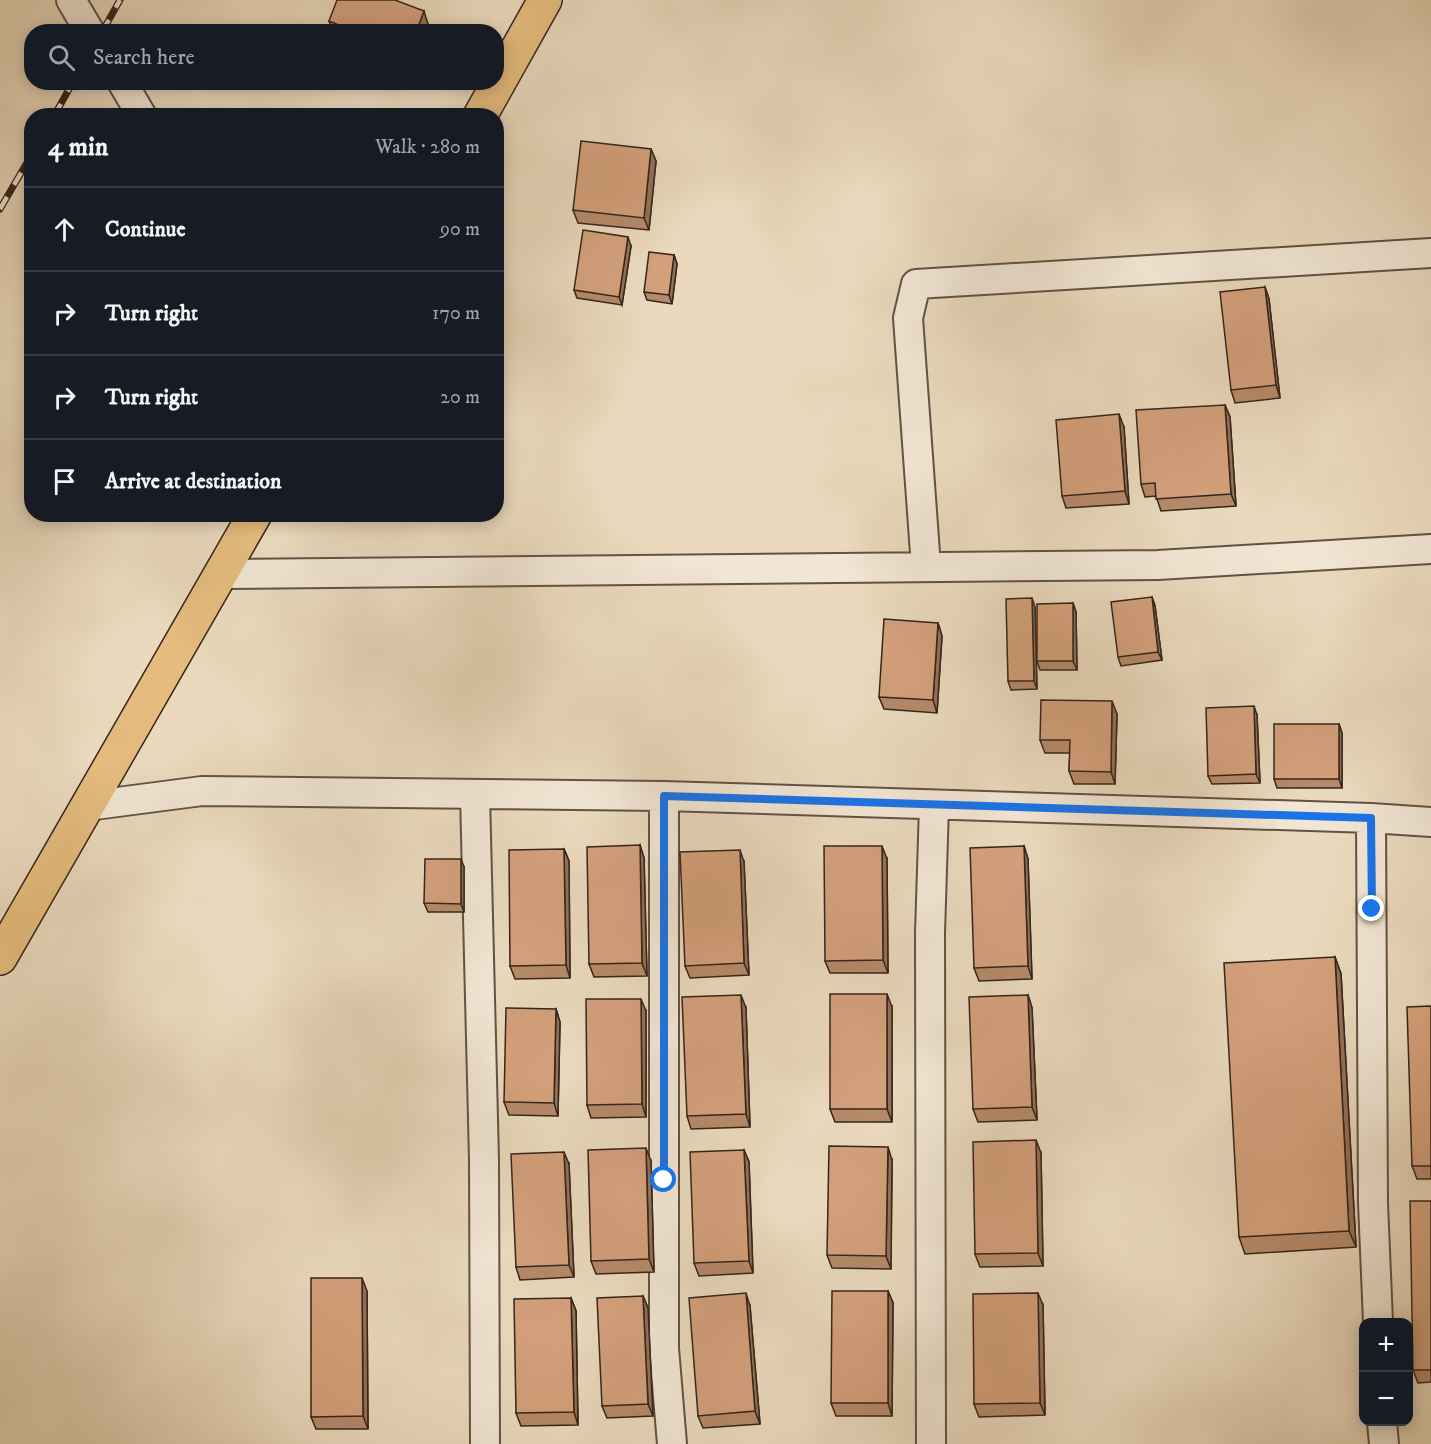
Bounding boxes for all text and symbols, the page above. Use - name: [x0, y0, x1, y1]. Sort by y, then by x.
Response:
- search box: [24, 24, 504, 90]
- icon: search: [45, 41, 78, 74]
- text: Search here: [93, 44, 195, 71]
- text: 4 min: [48, 131, 108, 164]
- text: Walk · 280 m: [375, 135, 480, 160]
- icon: ahead: [48, 213, 81, 246]
- text: Continue: [105, 216, 186, 243]
- text: 90 m: [440, 217, 480, 242]
- icon: right: [48, 297, 81, 330]
- text: Turn right: [105, 300, 198, 327]
- text: 170 m: [432, 301, 480, 326]
- icon: right: [48, 381, 81, 414]
- text: Turn right: [105, 384, 198, 411]
- text: 20 m: [440, 385, 480, 410]
- icon: arrive: [48, 465, 81, 498]
- text: Arrive at destination: [105, 468, 282, 495]
- route end: [1358, 895, 1384, 921]
- route start: [650, 1166, 676, 1192]
- map controls: [1359, 1318, 1413, 1426]
- button: +: [1359, 1318, 1413, 1372]
- button: −: [1359, 1372, 1413, 1426]

